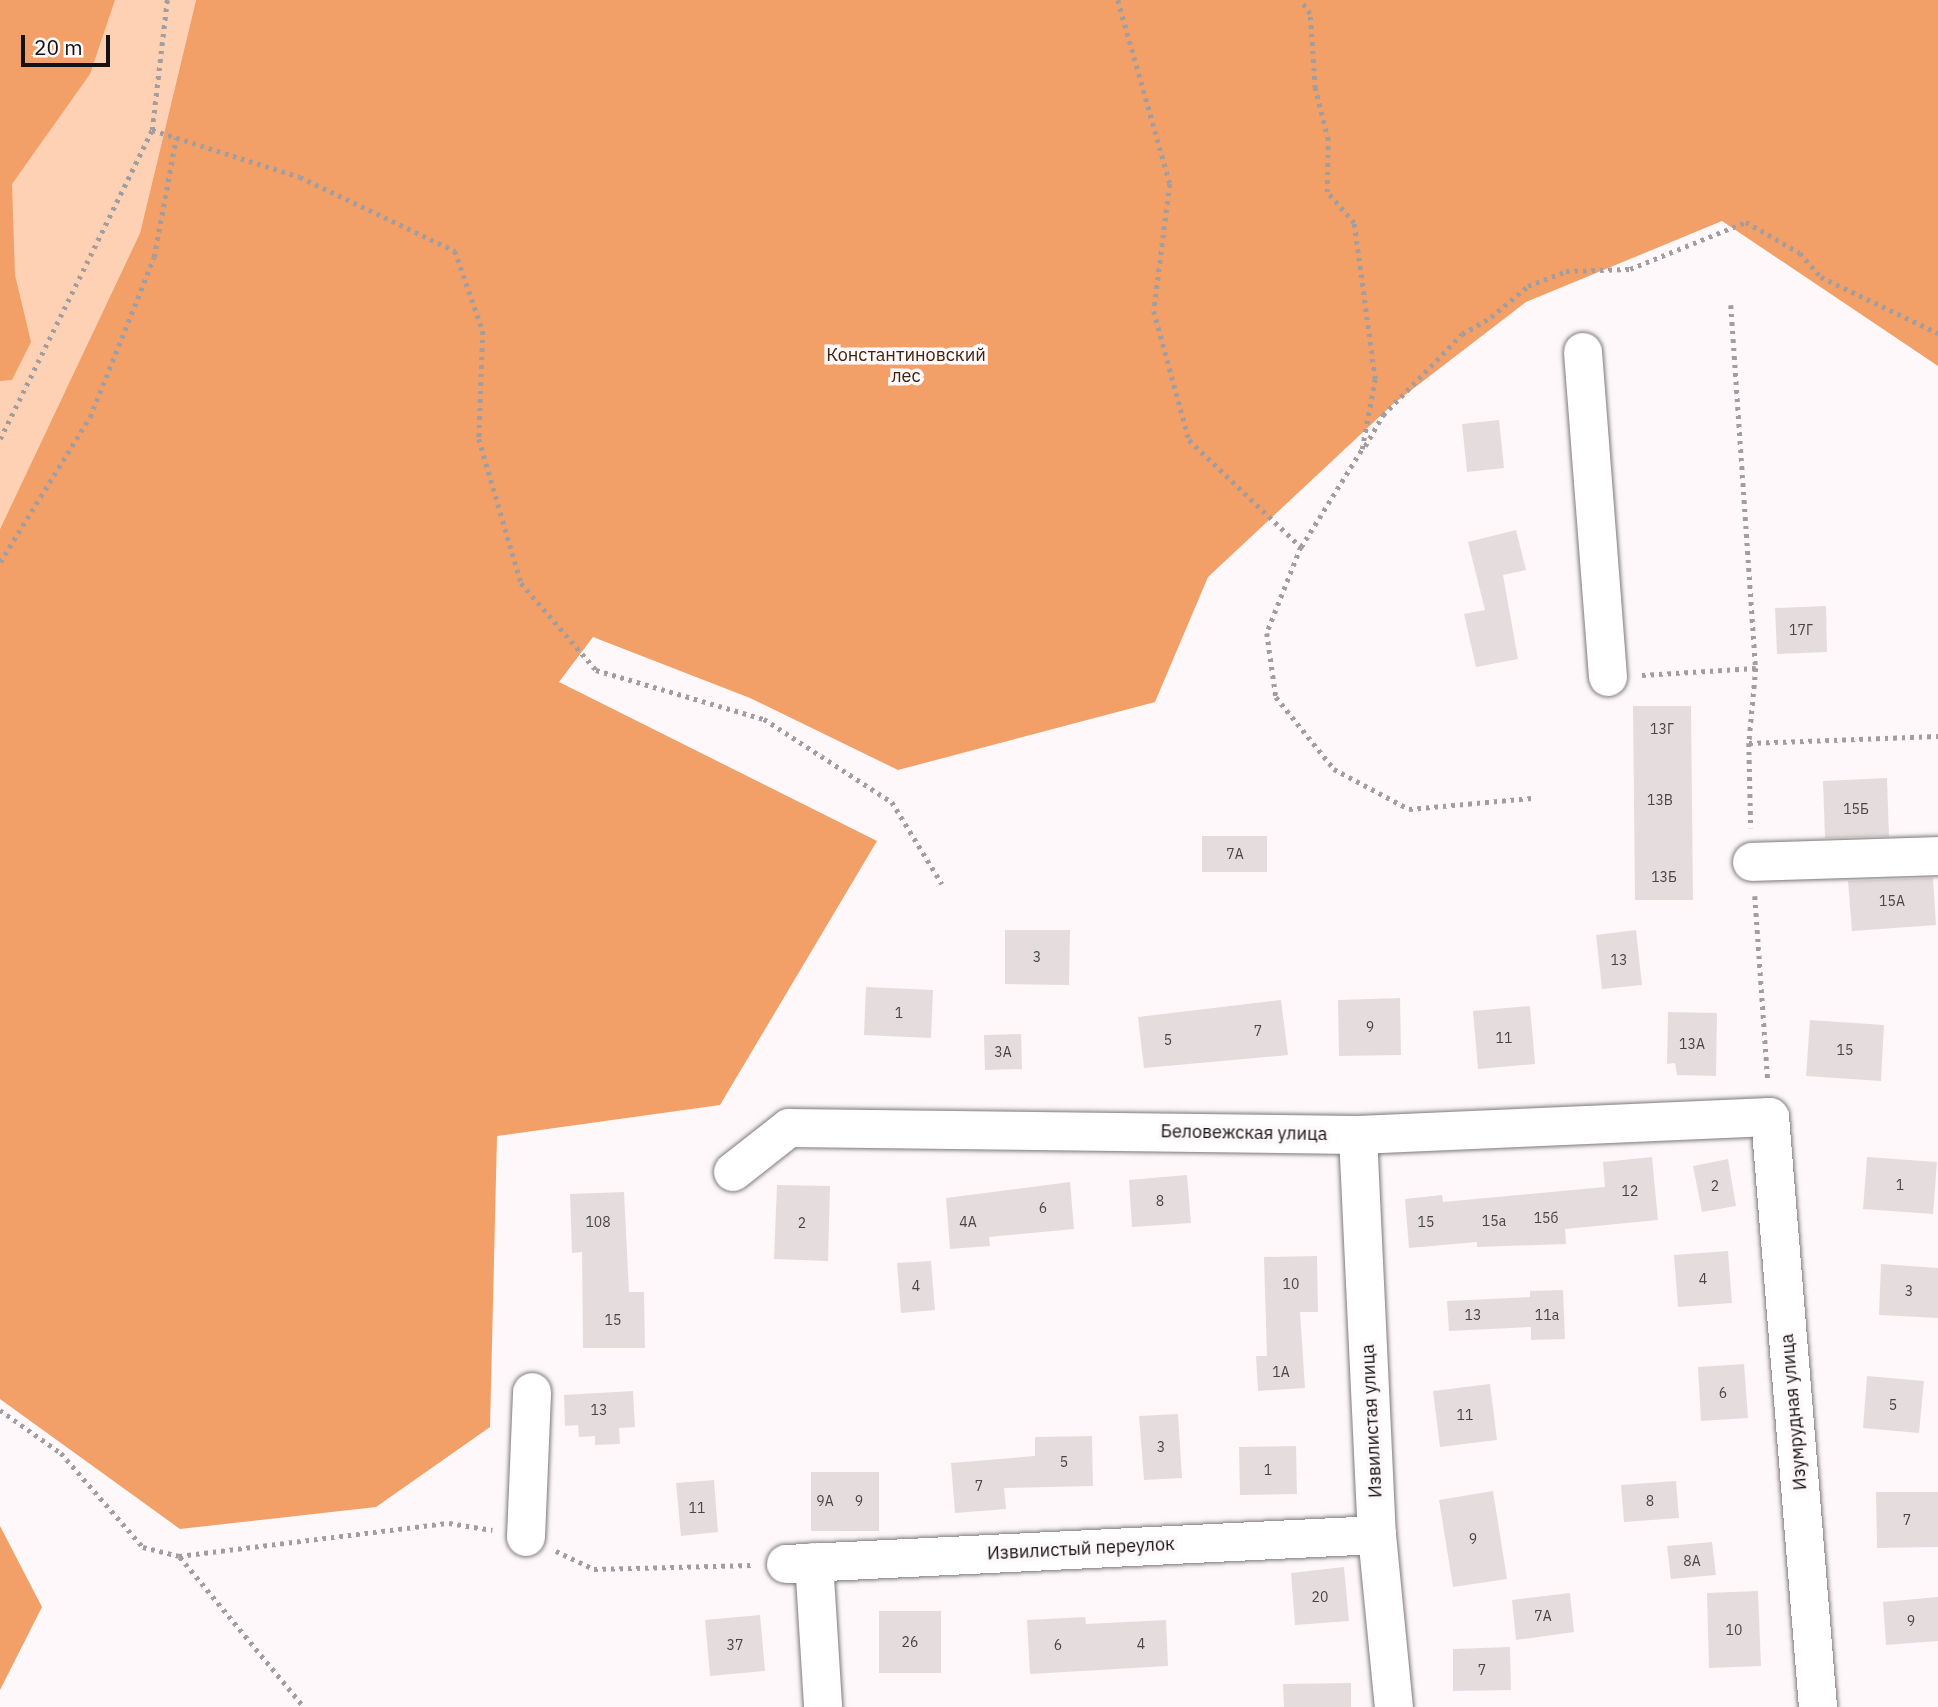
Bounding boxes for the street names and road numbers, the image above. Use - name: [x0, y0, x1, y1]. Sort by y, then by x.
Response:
- street label: Беловежская улица: [1160, 1121, 1328, 1145]
- street label: Изумрудная улица: [1776, 1333, 1812, 1491]
- street label: Извилистая улица: [1357, 1344, 1387, 1498]
- street label: Извилистый переулок: [987, 1533, 1175, 1565]

